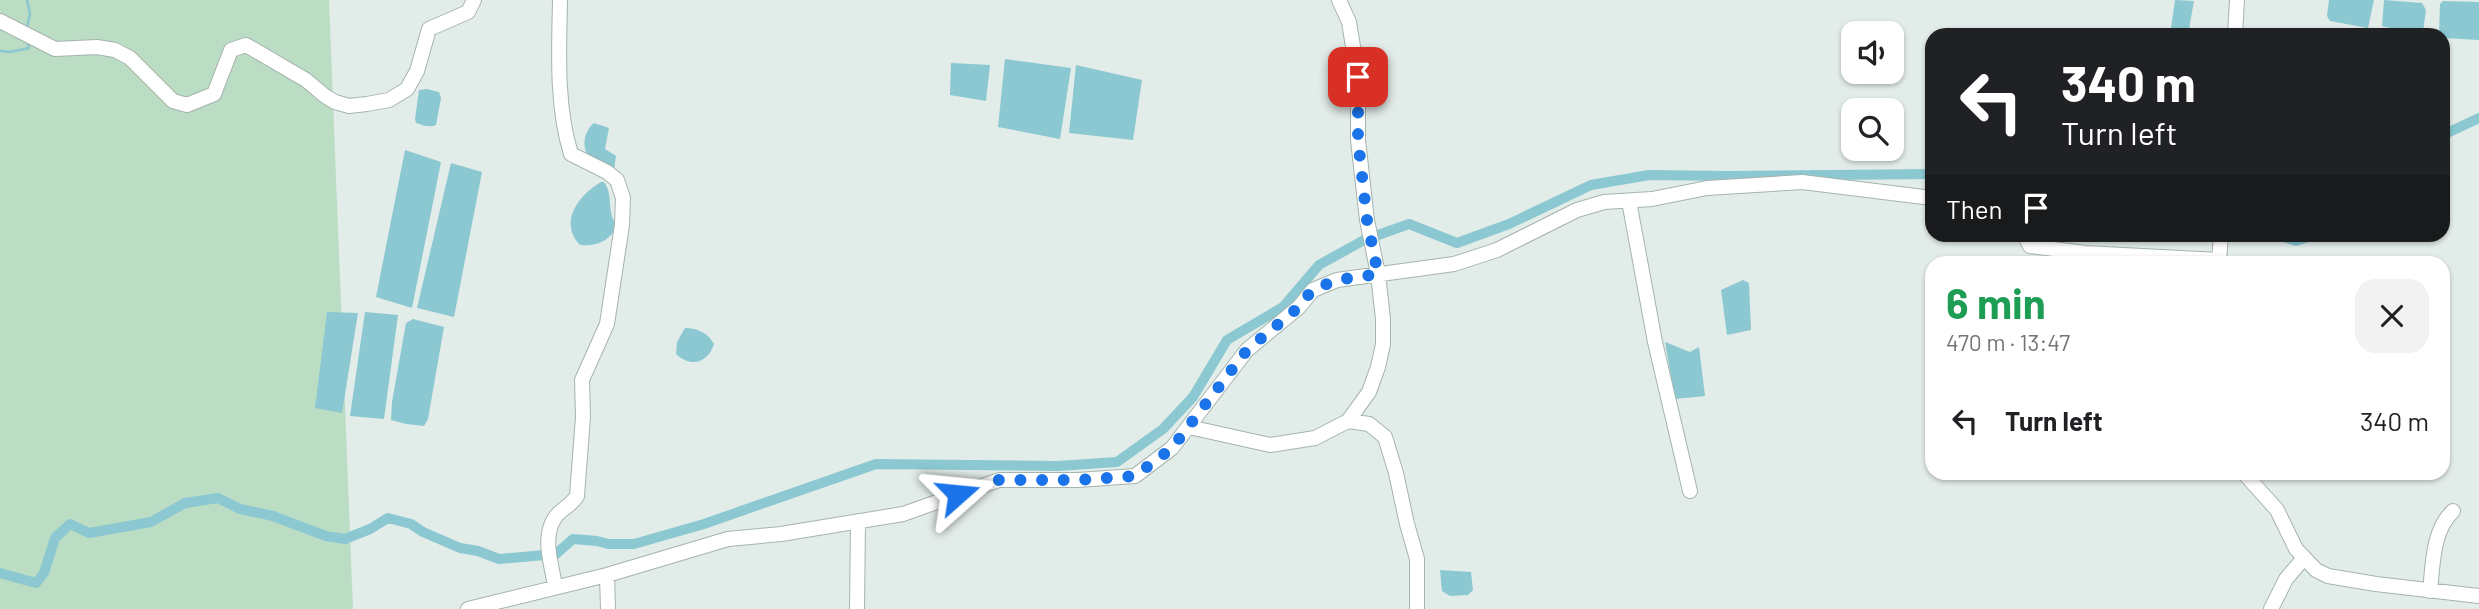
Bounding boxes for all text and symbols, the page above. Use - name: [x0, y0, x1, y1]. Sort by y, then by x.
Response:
- map controls: [1841, 21, 1904, 161]
- button: sound: [1841, 21, 1904, 84]
- pin: [1328, 47, 1388, 107]
- text: 340 m: [2061, 53, 2196, 112]
- icon: left: [1946, 56, 2037, 147]
- icon: arrive: [1339, 58, 1377, 96]
- button: search: [1841, 98, 1904, 161]
- text: Turn left: [2061, 113, 2178, 151]
- icon: arrive: [2017, 189, 2055, 227]
- text: Then: [1946, 193, 2003, 224]
- text: 6 min: [1946, 277, 2046, 327]
- button: close: [2355, 279, 2429, 353]
- text: 470 m · 13:47: [1946, 328, 2070, 356]
- icon: left: [1946, 402, 1984, 440]
- text: Turn left: [2005, 405, 2103, 436]
- text: 340 m: [2360, 405, 2429, 436]
- position arrow: [921, 457, 995, 531]

